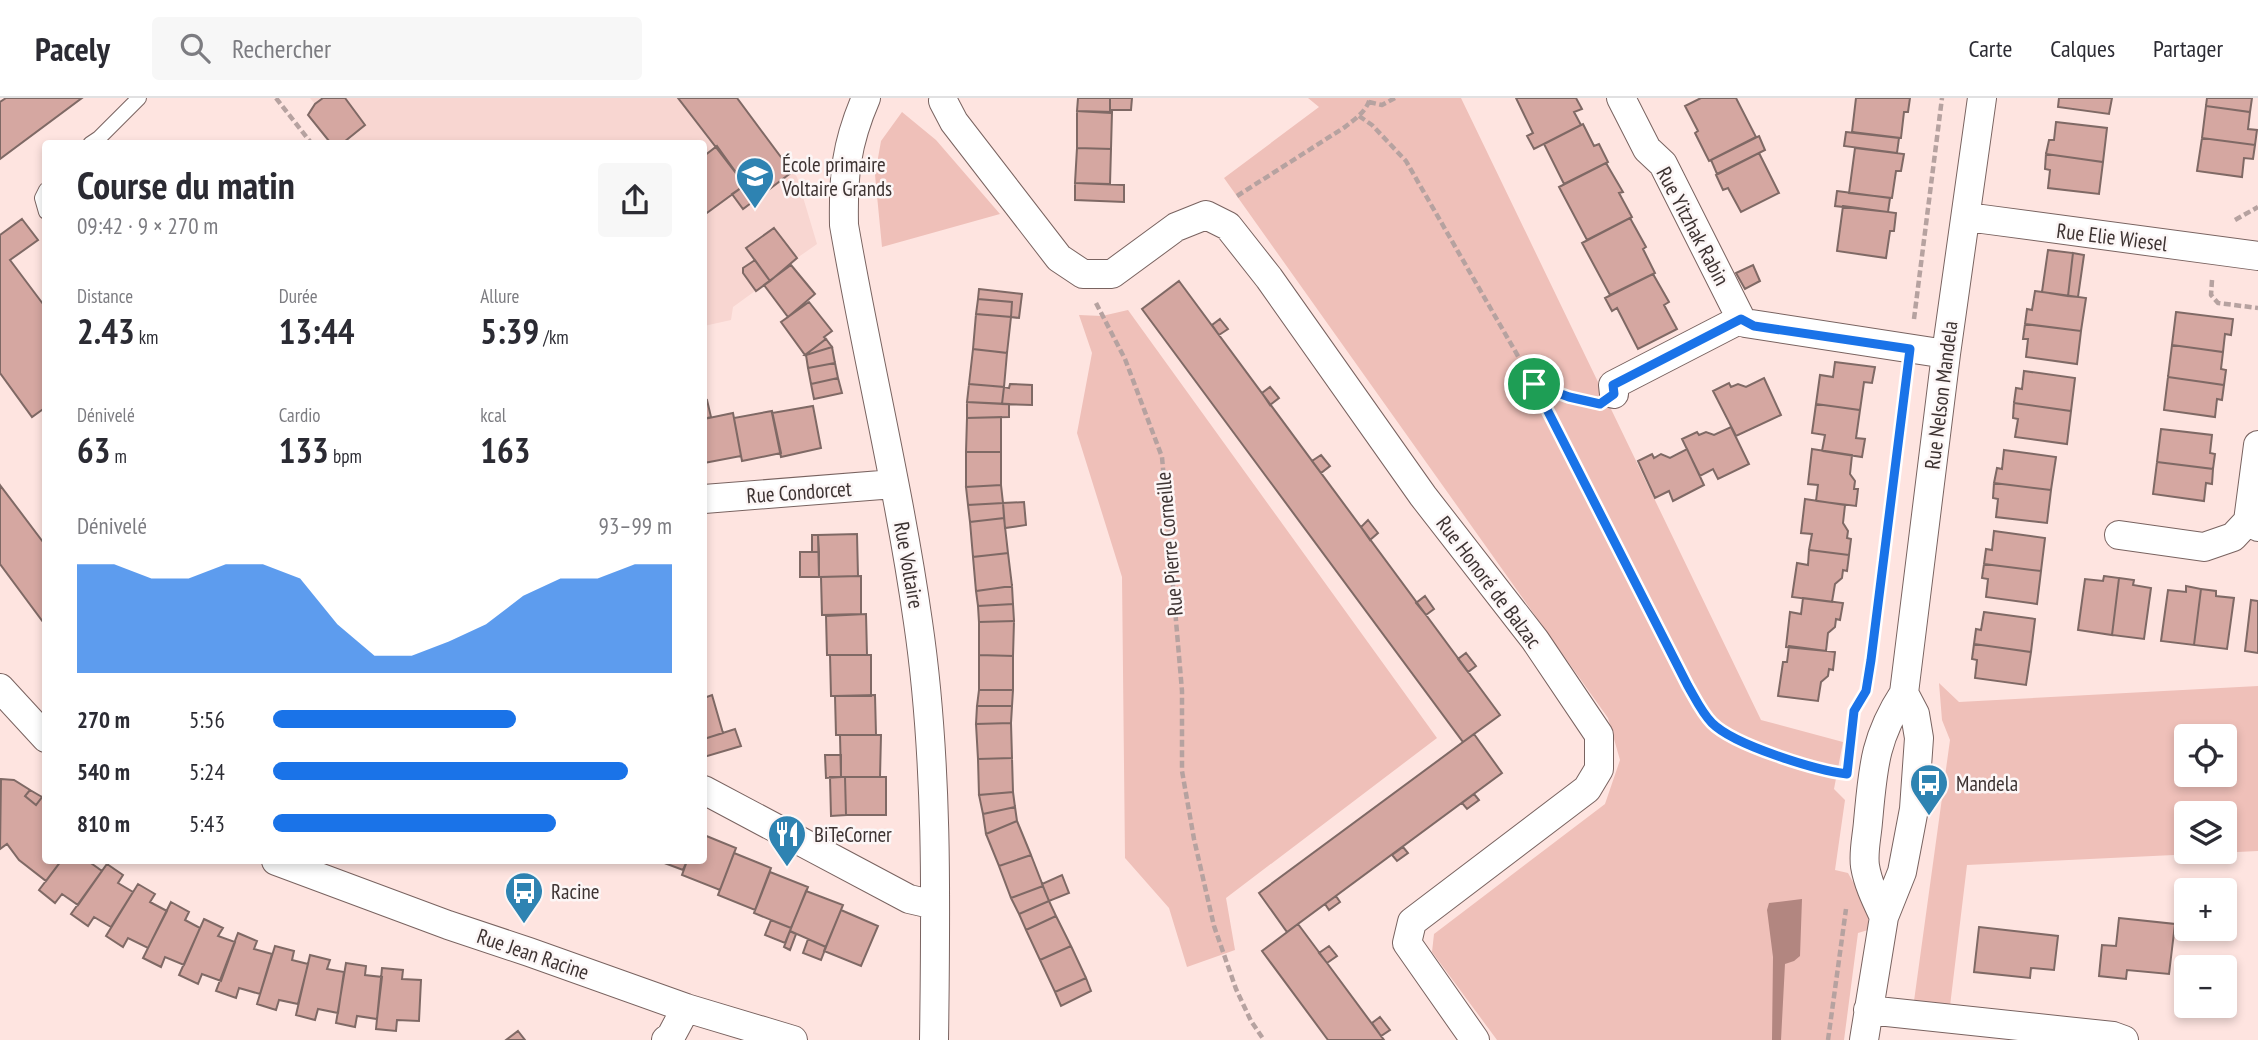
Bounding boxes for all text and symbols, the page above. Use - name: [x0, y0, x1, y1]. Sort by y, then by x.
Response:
- search box: [152, 17, 642, 80]
- text: Pacely: [35, 27, 110, 70]
- icon: search: [176, 29, 214, 67]
- text: Rechercher: [232, 32, 331, 65]
- text: Carte: [1969, 33, 2012, 64]
- text: Calques: [2050, 33, 2115, 64]
- text: Partager: [2153, 33, 2223, 64]
- place label: École primaire Voltaire Grands: [781, 151, 892, 202]
- school or university icon: École primaire Voltaire Grands: [734, 155, 776, 210]
- text: Course du matin: [77, 160, 295, 209]
- street label: Rue Yitzhak Rabin: [1650, 162, 1736, 290]
- button: share: [598, 163, 672, 237]
- text: 09:42 · 9 × 270 m: [77, 211, 218, 240]
- street label: Rue Elie Wiesel: [2055, 217, 2169, 257]
- text: Distance: [77, 284, 133, 308]
- text: Durée: [279, 284, 318, 308]
- text: Allure: [480, 284, 519, 308]
- text: 2.43: [77, 308, 135, 354]
- text: 13:44: [279, 308, 354, 354]
- text: 5:39: [480, 308, 539, 354]
- street label: Rue Nelson Mandela: [1919, 319, 1963, 471]
- text: km: [135, 325, 158, 349]
- text: /km: [539, 325, 569, 349]
- pin: [1504, 354, 1564, 414]
- icon: arrive: [1515, 365, 1553, 403]
- text: Dénivelé: [77, 403, 135, 427]
- text: Cardio: [279, 403, 320, 427]
- text: kcal: [480, 403, 506, 427]
- text: 63: [77, 427, 110, 473]
- text: 133: [279, 427, 329, 473]
- text: 163: [480, 427, 531, 473]
- text: m: [110, 444, 127, 468]
- text: bpm: [329, 444, 362, 468]
- street label: Rue Pierre Corneille: [1149, 471, 1189, 617]
- street label: Rue Condorcet: [746, 475, 853, 509]
- text: Dénivelé: [77, 511, 147, 540]
- text: 93–99 m: [599, 511, 672, 540]
- street label: Rue Honoré de Balzac: [1430, 511, 1548, 654]
- street label: Rue Voltaire: [888, 520, 930, 610]
- text: 270 m: [77, 705, 130, 734]
- text: 5:56: [189, 705, 225, 734]
- map controls: [2174, 724, 2237, 1018]
- button: locate: [2174, 724, 2237, 787]
- text: 540 m: [77, 757, 130, 786]
- text: 5:24: [189, 757, 225, 786]
- bus stop icon: Mandela: [1908, 762, 1950, 817]
- place label: Mandela: [1956, 770, 2018, 797]
- button: layers: [2174, 801, 2237, 864]
- text: 810 m: [77, 809, 130, 838]
- text: 5:43: [189, 809, 225, 838]
- restaurant icon: BiTeCorner: [766, 813, 808, 868]
- place label: BiTeCorner: [814, 821, 892, 848]
- bus stop icon: Racine: [503, 870, 545, 925]
- place label: Racine: [551, 878, 599, 905]
- button: +: [2174, 878, 2237, 941]
- street label: Rue Jean Racine: [474, 922, 592, 986]
- button: −: [2174, 955, 2237, 1018]

